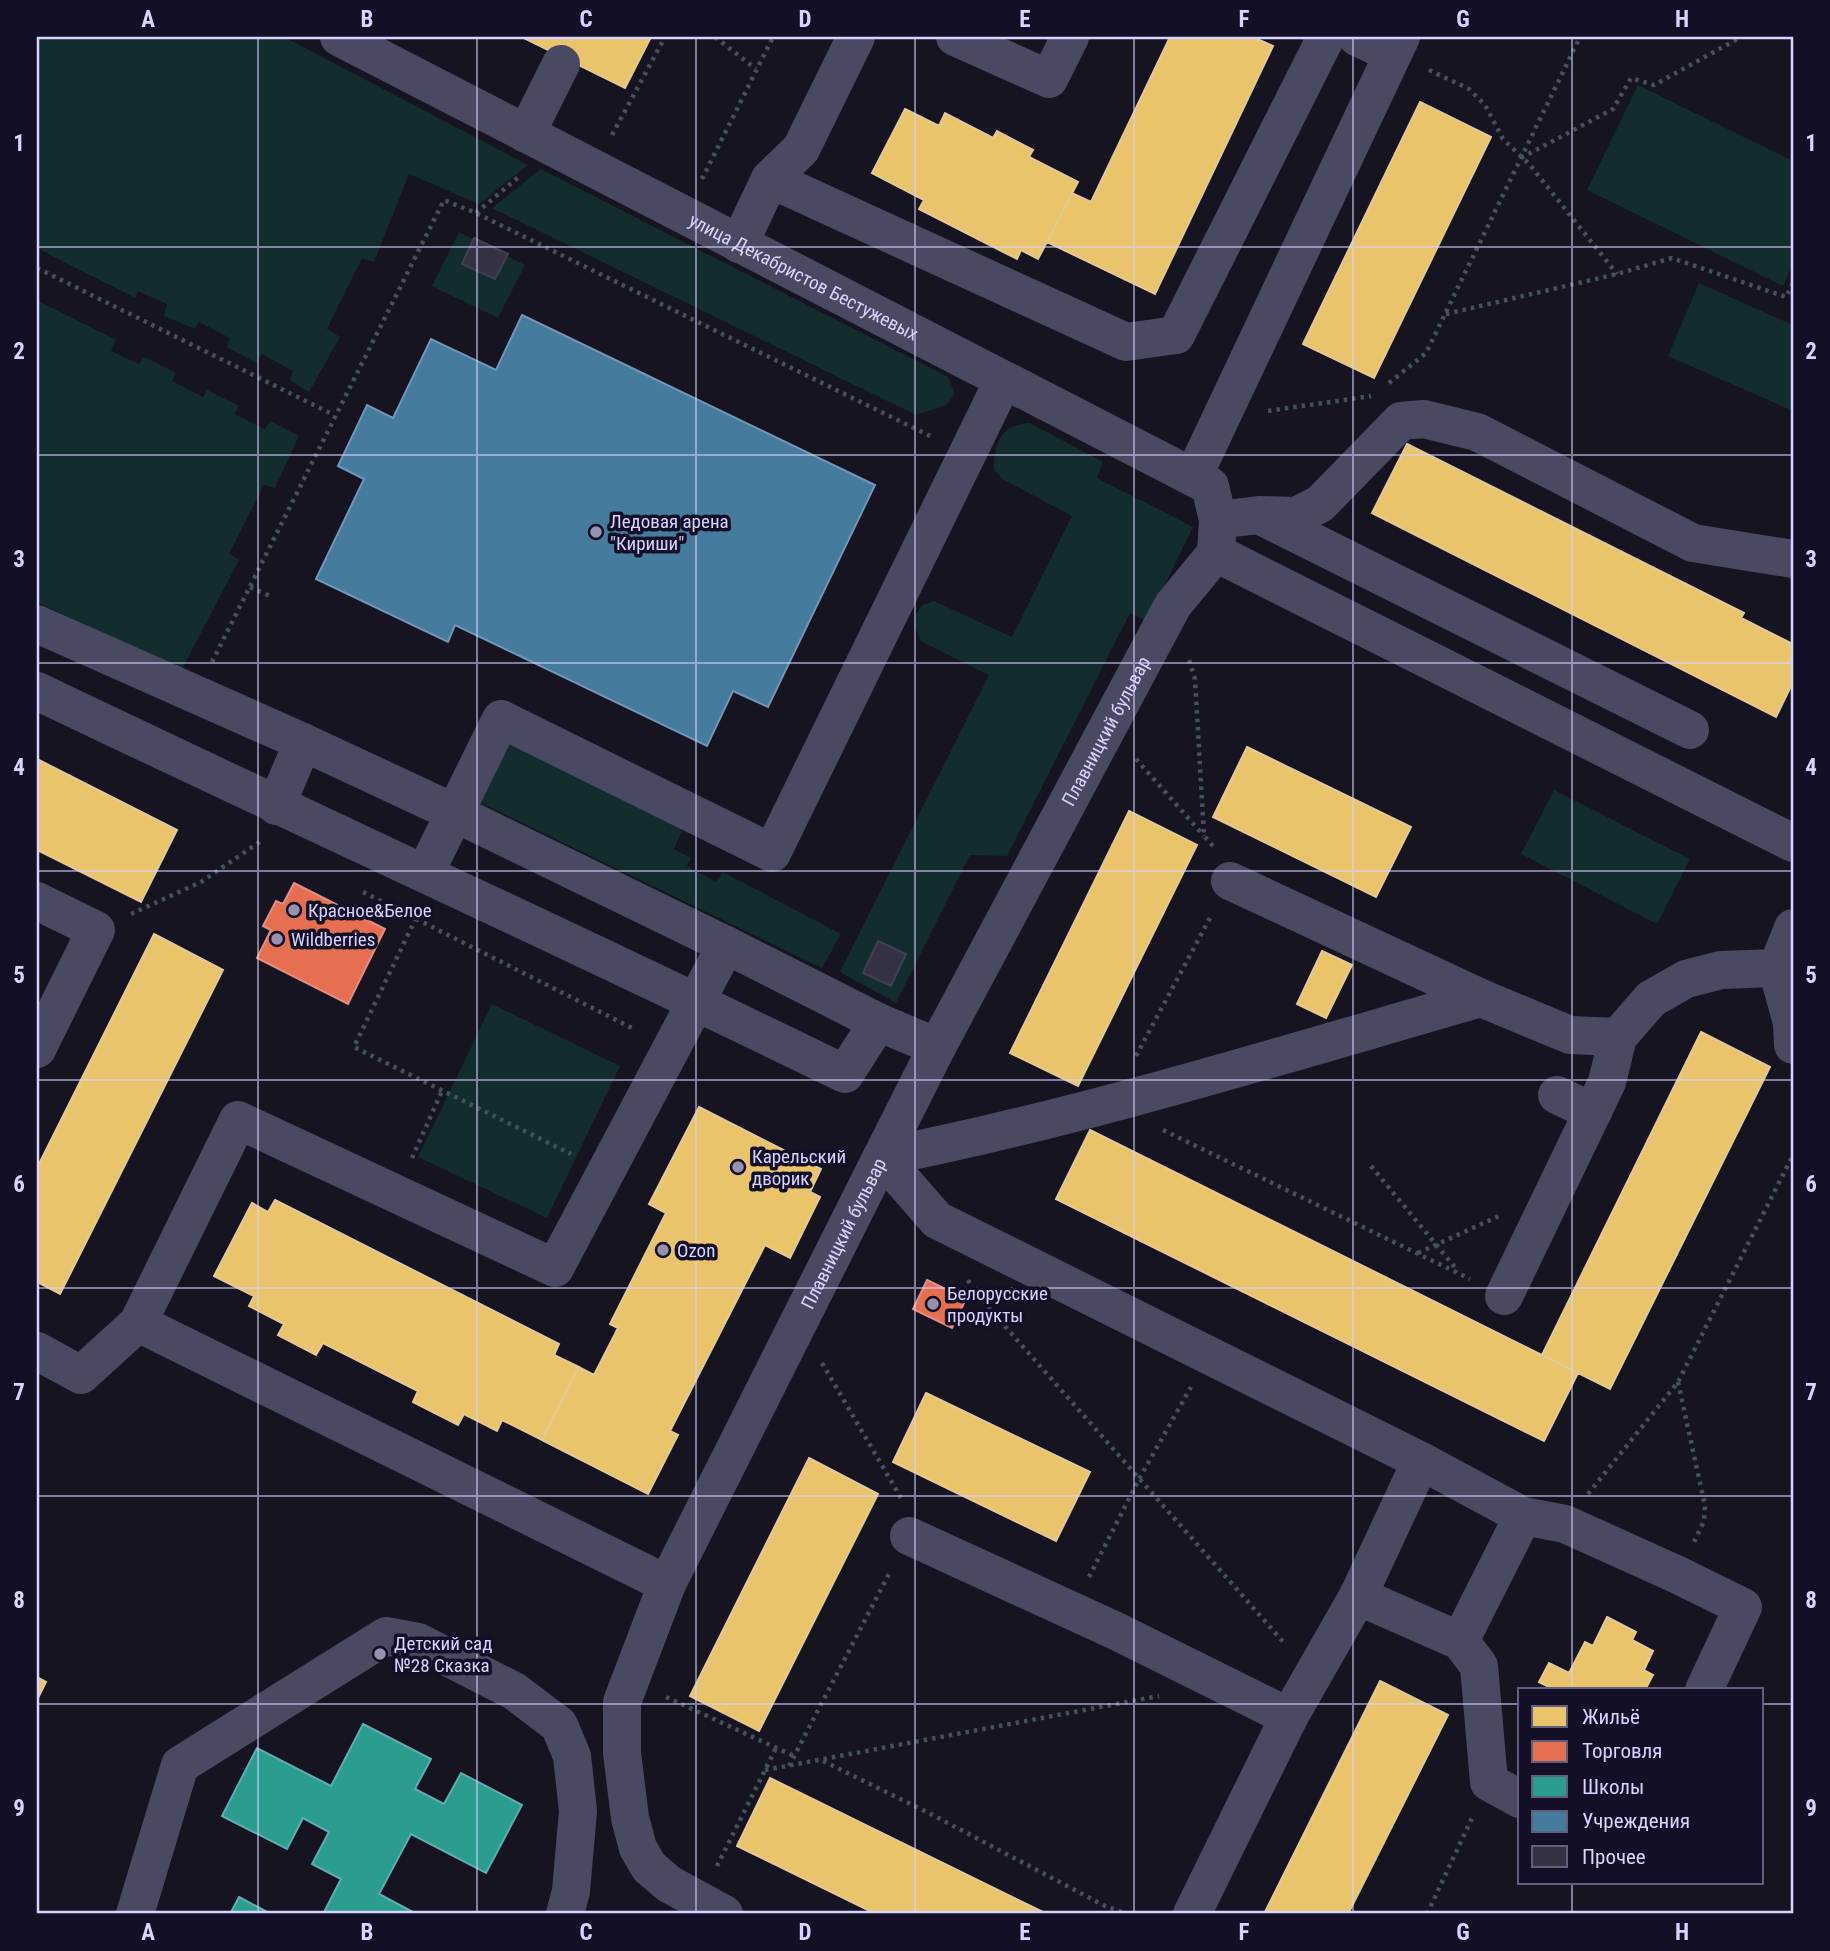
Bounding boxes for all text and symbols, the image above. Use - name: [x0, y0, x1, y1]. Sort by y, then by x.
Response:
- text: A: [141, 6, 155, 33]
- text: B: [361, 6, 373, 33]
- text: C: [579, 6, 593, 33]
- text: D: [799, 6, 812, 33]
- text: E: [1019, 6, 1031, 33]
- text: F: [1239, 6, 1250, 33]
- text: G: [1456, 6, 1470, 33]
- text: H: [1675, 6, 1689, 33]
- text: 1: [13, 130, 25, 157]
- text: 1: [1805, 130, 1817, 157]
- street label: улица Декабристов Бестужевых: [685, 209, 922, 346]
- text: 2: [13, 338, 25, 365]
- text: 2: [1805, 338, 1817, 365]
- place label: Ледовая арена "Кириши": [610, 510, 729, 555]
- marker: Ледовая арена "Кириши": [588, 524, 604, 540]
- text: 3: [13, 546, 25, 573]
- text: 3: [1805, 546, 1817, 573]
- street label: Плавницкий бульвар: [1057, 653, 1155, 810]
- text: 4: [13, 754, 25, 781]
- text: 4: [1805, 754, 1817, 781]
- place label: Красное&Белое: [308, 899, 432, 922]
- marker: Красное&Белое: [286, 902, 302, 918]
- place label: Wildberries: [291, 928, 375, 951]
- marker: Wildberries: [269, 931, 285, 947]
- text: 5: [13, 962, 25, 989]
- text: 5: [1805, 962, 1817, 989]
- place label: Карельский дворик: [752, 1145, 846, 1190]
- street label: Плавницкий бульвар: [796, 1154, 891, 1313]
- marker: Карельский дворик: [730, 1159, 746, 1175]
- text: 6: [13, 1171, 25, 1198]
- text: 6: [1805, 1171, 1817, 1198]
- place label: Ozon: [677, 1239, 715, 1262]
- marker: Ozon: [655, 1242, 671, 1258]
- place label: Белорусские продукты: [947, 1282, 1048, 1327]
- marker: Белорусские продукты: [925, 1296, 941, 1312]
- text: 7: [13, 1379, 25, 1406]
- text: 7: [1805, 1379, 1817, 1406]
- text: 8: [13, 1587, 25, 1614]
- text: 8: [1805, 1587, 1817, 1614]
- place label: Детский сад №28 Сказка: [394, 1632, 492, 1677]
- marker: Детский сад №28 Сказка: [372, 1646, 388, 1662]
- legend: [1518, 1688, 1764, 1884]
- text: Жильё: [1582, 1705, 1640, 1729]
- text: Торговля: [1582, 1739, 1662, 1763]
- text: Школы: [1582, 1775, 1644, 1799]
- text: 9: [13, 1795, 25, 1822]
- text: 9: [1805, 1795, 1817, 1822]
- text: Учреждения: [1582, 1809, 1690, 1833]
- text: Прочее: [1582, 1845, 1646, 1869]
- text: A: [141, 1919, 155, 1946]
- text: B: [361, 1919, 373, 1946]
- text: C: [579, 1919, 593, 1946]
- text: D: [799, 1919, 812, 1946]
- text: E: [1019, 1919, 1031, 1946]
- text: F: [1239, 1919, 1250, 1946]
- text: G: [1456, 1919, 1470, 1946]
- text: H: [1675, 1919, 1689, 1946]

